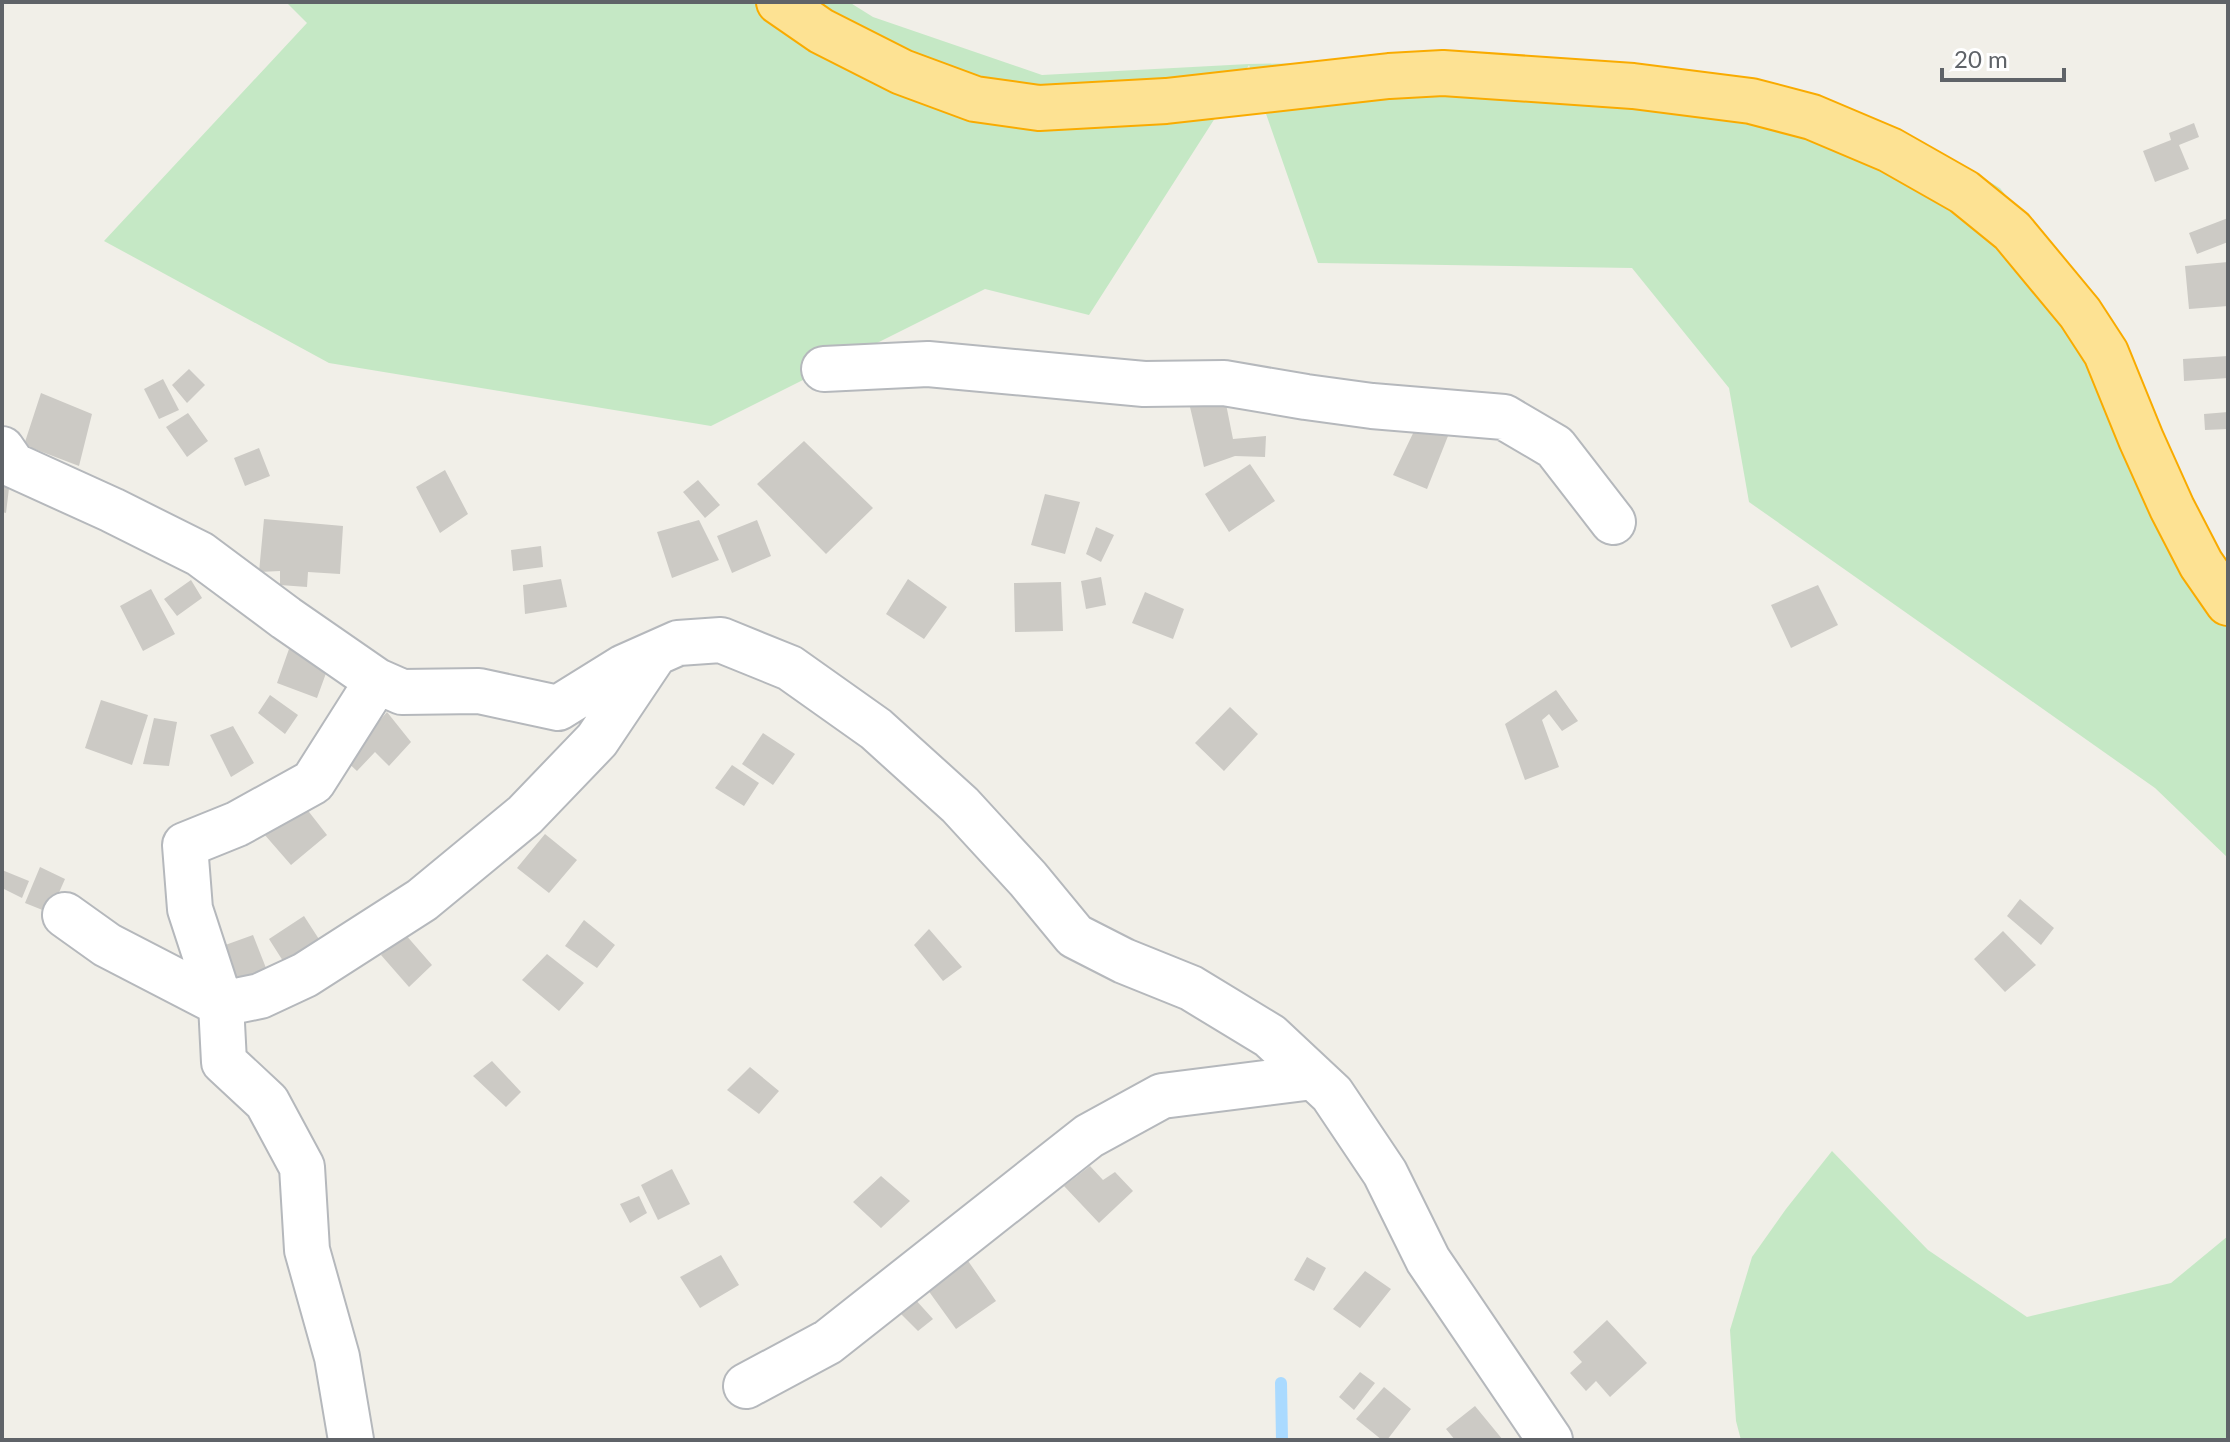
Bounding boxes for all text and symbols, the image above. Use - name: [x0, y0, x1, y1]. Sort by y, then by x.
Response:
- scale bar: [1942, 32, 2064, 82]
- text: 20 m: [1954, 44, 2008, 73]

